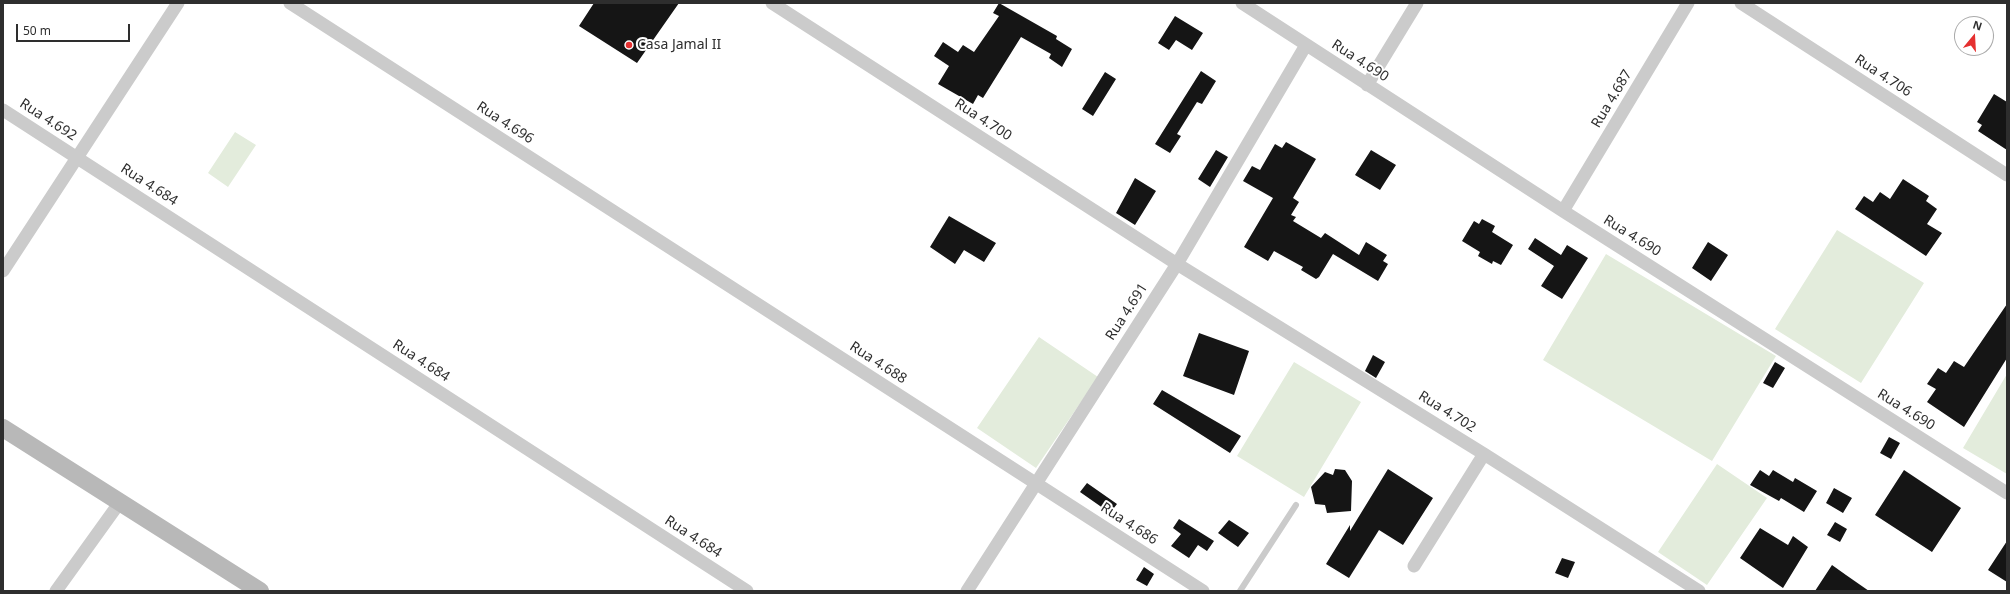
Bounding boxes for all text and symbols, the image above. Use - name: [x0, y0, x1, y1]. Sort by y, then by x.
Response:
- scale bar: [18, 16, 132, 42]
- north arrow: [1954, 16, 1994, 56]
- text: N: [1971, 17, 1984, 34]
- text: 50 m: [23, 22, 51, 39]
- street label: Rua 4.690: [1328, 36, 1392, 86]
- place label: Casa Jamal II: [637, 37, 721, 53]
- marker: Casa Jamal II: [624, 40, 634, 50]
- street label: Rua 4.706: [1851, 51, 1915, 101]
- street label: Rua 4.687: [1588, 67, 1636, 131]
- street label: Rua 4.692: [16, 95, 80, 145]
- street label: Rua 4.700: [951, 95, 1015, 145]
- street label: Rua 4.696: [473, 98, 537, 148]
- street label: Rua 4.684: [117, 160, 181, 210]
- street label: Rua 4.690: [1600, 212, 1664, 260]
- street label: Rua 4.691: [1102, 280, 1152, 344]
- street label: Rua 4.684: [389, 336, 453, 386]
- street label: Rua 4.688: [846, 338, 910, 388]
- street label: Rua 4.690: [1874, 386, 1938, 434]
- street label: Rua 4.702: [1415, 388, 1479, 436]
- street label: Rua 4.686: [1097, 499, 1161, 549]
- street label: Rua 4.684: [661, 512, 725, 562]

